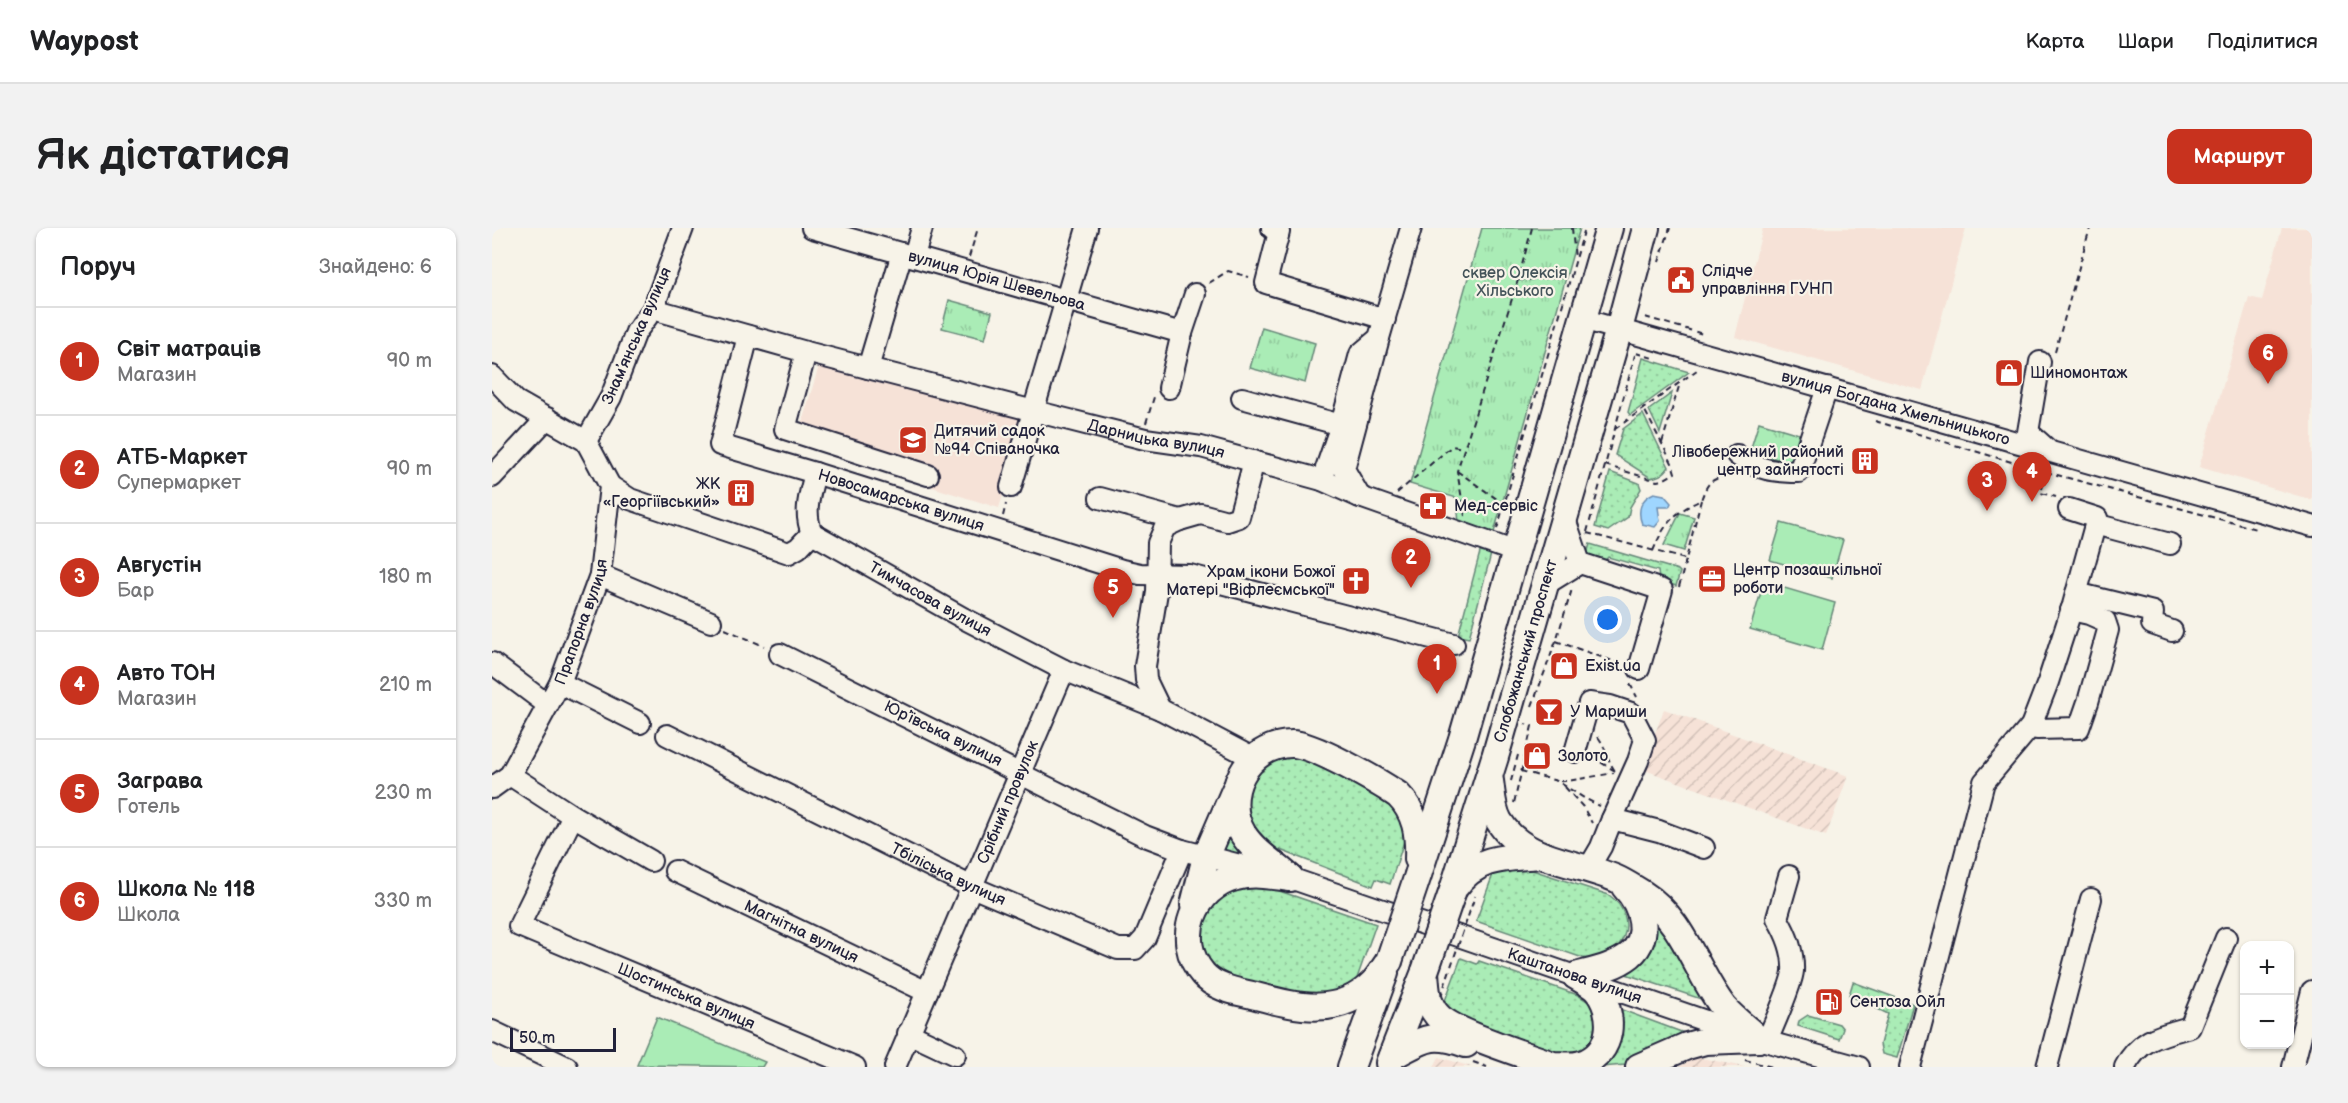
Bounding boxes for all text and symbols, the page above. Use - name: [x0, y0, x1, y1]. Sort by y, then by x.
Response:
- text: Waypost: [30, 25, 139, 58]
- text: Карта: [2025, 29, 2085, 54]
- text: Шари: [2118, 29, 2174, 54]
- text: Поділитися: [2207, 29, 2318, 54]
- button: Маршрут: [2167, 129, 2312, 184]
- text: Як дістатися: [36, 131, 290, 182]
- street label: вулиця Юрія Шевельова: [906, 246, 1088, 315]
- text: Поруч: [60, 252, 136, 283]
- text: Знайдено: 6: [319, 255, 432, 279]
- place label: Слідче управління ГУНП: [1702, 262, 1833, 299]
- street label: Знамʼянська вулиця: [598, 264, 676, 408]
- park label: сквер Олексія Хільського: [1462, 264, 1568, 301]
- public building icon: Слідче управління ГУНП: [1665, 264, 1697, 296]
- pin: 6: [2248, 334, 2288, 384]
- text: Світ матраців: [117, 336, 261, 363]
- text: 1: [75, 349, 84, 373]
- text: 90 m: [387, 349, 432, 373]
- shop icon: Шиномонтаж: [1993, 357, 2025, 389]
- text: Магазин: [117, 363, 197, 387]
- place label: Шиномонтаж: [2030, 364, 2128, 383]
- street label: вулиця Богдана Хмельницького: [1779, 367, 2012, 449]
- street label: Дарницька вулиця: [1086, 415, 1227, 463]
- place label: Дитячий садок №94 Співаночка: [934, 422, 1060, 459]
- school or university icon: Дитячий садок №94 Співаночка: [897, 424, 929, 456]
- place label: Лівобережний районий центр зайнятості: [1671, 443, 1844, 480]
- text: АТБ-Маркет: [117, 444, 247, 471]
- building icon: Лівобережний районий центр зайнятості: [1849, 445, 1881, 477]
- pin: 4: [2012, 452, 2052, 502]
- text: 2: [74, 457, 85, 481]
- text: 90 m: [387, 457, 432, 481]
- pin: 3: [1968, 462, 2006, 511]
- street label: Новосамарська вулиця: [816, 465, 987, 535]
- text: Супермаркет: [117, 471, 241, 495]
- place label: ЖК «Георгіївський»: [603, 475, 721, 512]
- building icon: ЖК «Георгіївський»: [725, 477, 757, 509]
- pharmacy icon: Мед-сервіс: [1417, 490, 1449, 522]
- place label: Мед-сервіс: [1454, 497, 1538, 516]
- pin: 2: [1392, 538, 1430, 588]
- text: Августін: [117, 552, 202, 579]
- street label: Слобожанський проспект: [1490, 556, 1561, 745]
- street label: Прапорна вулиця: [551, 558, 611, 687]
- street label: Тимчасова вулиця: [866, 558, 995, 641]
- place label: Центр позашкільної роботи: [1733, 561, 1883, 598]
- place label: Храм ікони Божої Матері "Віфлеємської": [1166, 563, 1336, 600]
- office icon: Центр позашкільної роботи: [1696, 563, 1728, 595]
- text: 3: [74, 565, 85, 589]
- text: 180 m: [379, 565, 432, 589]
- church icon: Храм ікони Божої Матері "Віфлеємської": [1340, 565, 1372, 597]
- pin: 5: [1094, 568, 1132, 618]
- text: Бар: [117, 579, 154, 603]
- your location: [1593, 605, 1622, 634]
- pin: 1: [1418, 644, 1456, 694]
- shop icon: Exist.ua: [1548, 650, 1580, 682]
- place label: Exist.ua: [1585, 657, 1641, 676]
- text: Авто ТОН: [117, 660, 216, 687]
- text: 4: [74, 673, 85, 697]
- text: 210 m: [379, 673, 432, 697]
- text: Магазин: [117, 687, 197, 711]
- bar icon: У Мариши: [1533, 696, 1565, 728]
- street label: Юрʼївська вулиця: [881, 697, 1005, 771]
- place label: У Мариши: [1570, 703, 1647, 722]
- street label: Срібний провулок: [973, 737, 1043, 867]
- shop icon: Золото: [1521, 740, 1553, 772]
- place label: Золото: [1558, 747, 1608, 766]
- text: Заграва: [117, 768, 203, 795]
- text: 5: [74, 781, 85, 805]
- text: 230 m: [375, 781, 432, 805]
- text: Готель: [117, 795, 180, 819]
- street label: Тбіліська вулиця: [888, 839, 1009, 910]
- text: Школа № 118: [117, 876, 255, 903]
- text: 6: [73, 889, 86, 913]
- text: 330 m: [374, 889, 432, 913]
- street label: Магнітна вулиця: [741, 896, 862, 967]
- text: Школа: [117, 903, 180, 927]
- map controls: [2240, 941, 2294, 1049]
- button: +: [2240, 941, 2294, 995]
- street label: Каштанова вулиця: [1505, 944, 1644, 1008]
- street label: Шостинська вулиця: [615, 959, 758, 1033]
- fuel station icon: Сентоза Ойл: [1813, 986, 1845, 1018]
- place label: Сентоза Ойл: [1850, 993, 1945, 1012]
- button: −: [2240, 995, 2294, 1049]
- scale bar: [510, 1025, 616, 1052]
- text: 50 m: [519, 1029, 555, 1048]

